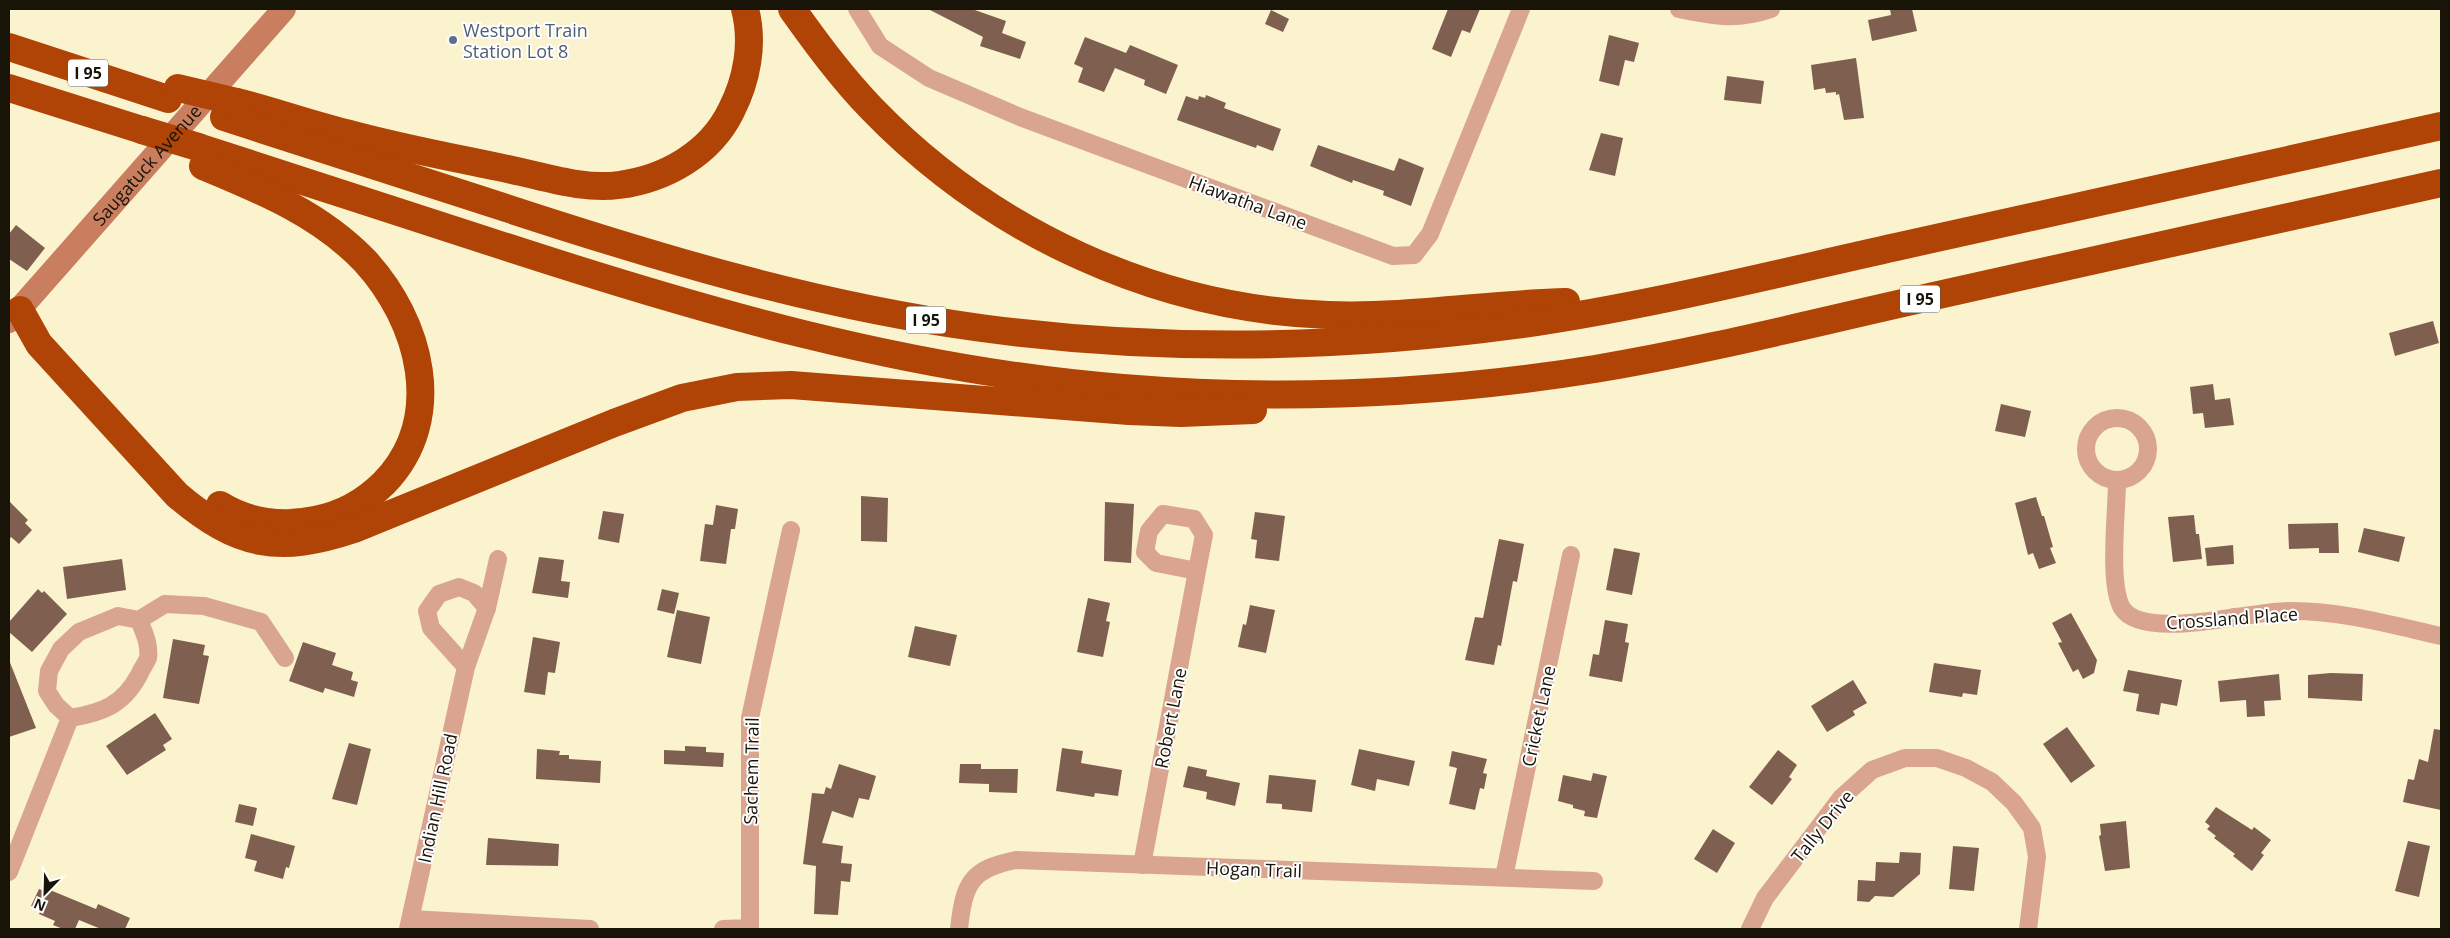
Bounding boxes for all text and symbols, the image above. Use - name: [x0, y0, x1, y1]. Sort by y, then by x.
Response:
- place label: Westport Train Station Lot 8: [463, 18, 588, 63]
- marker: Westport Train Station Lot 8: [447, 34, 459, 46]
- road number: I 95: [68, 59, 108, 86]
- street label: Saugatuck Avenue: [87, 99, 206, 231]
- street label: Hiawatha Lane: [1185, 169, 1311, 235]
- road number: I 95: [1900, 286, 1940, 312]
- road number: I 95: [906, 306, 946, 334]
- street label: Crossland Place: [2165, 601, 2299, 635]
- street label: Cricket Lane: [1516, 663, 1560, 769]
- street label: Robert Lane: [1148, 666, 1192, 770]
- street label: Sachem Trail: [738, 717, 764, 825]
- street label: Indian Hill Road: [412, 731, 462, 865]
- street label: Tally Drive: [1785, 785, 1859, 867]
- street label: Hogan Trail: [1206, 855, 1302, 883]
- north arrow: [20, 868, 70, 918]
- text: N: [31, 894, 49, 916]

